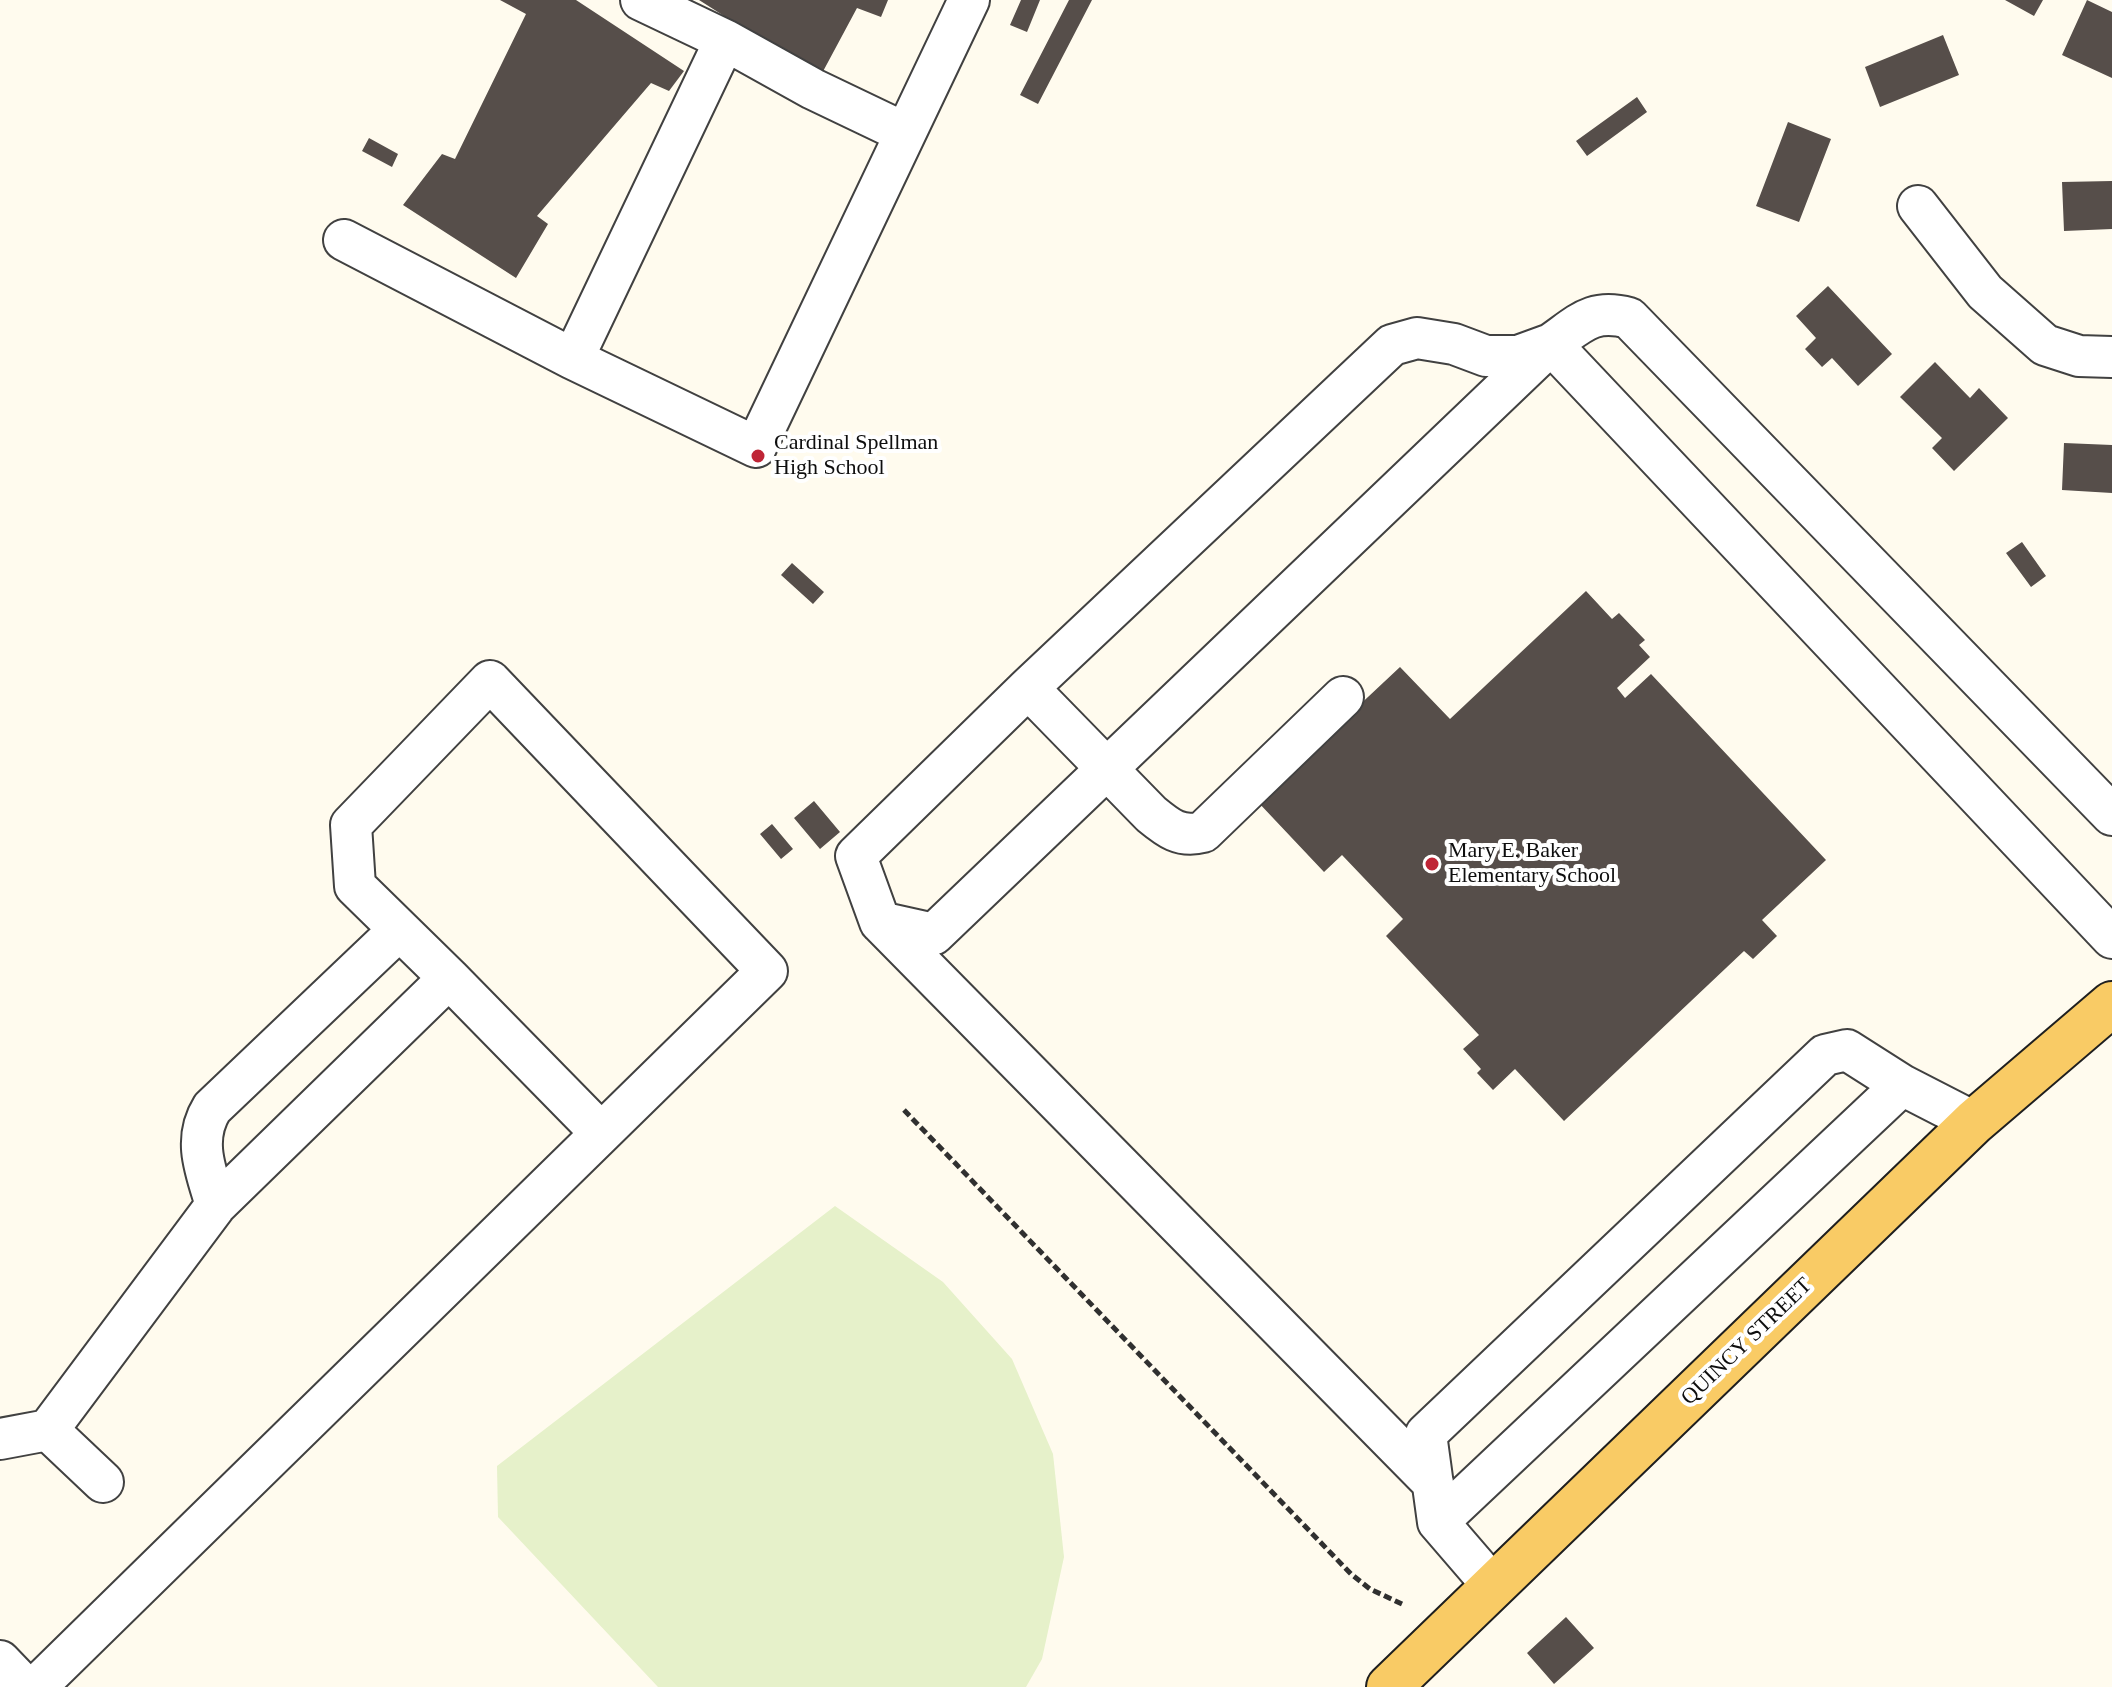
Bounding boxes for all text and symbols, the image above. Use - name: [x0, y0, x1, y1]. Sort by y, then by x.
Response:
- place label: Cardinal Spellman High School: [774, 430, 938, 482]
- marker: Cardinal Spellman High School: [749, 447, 767, 465]
- place label: Mary E. Baker Elementary School: [1448, 838, 1616, 890]
- marker: Mary E. Baker Elementary School: [1423, 855, 1441, 873]
- street label: QUINCY STREET: [1676, 1273, 1818, 1411]

